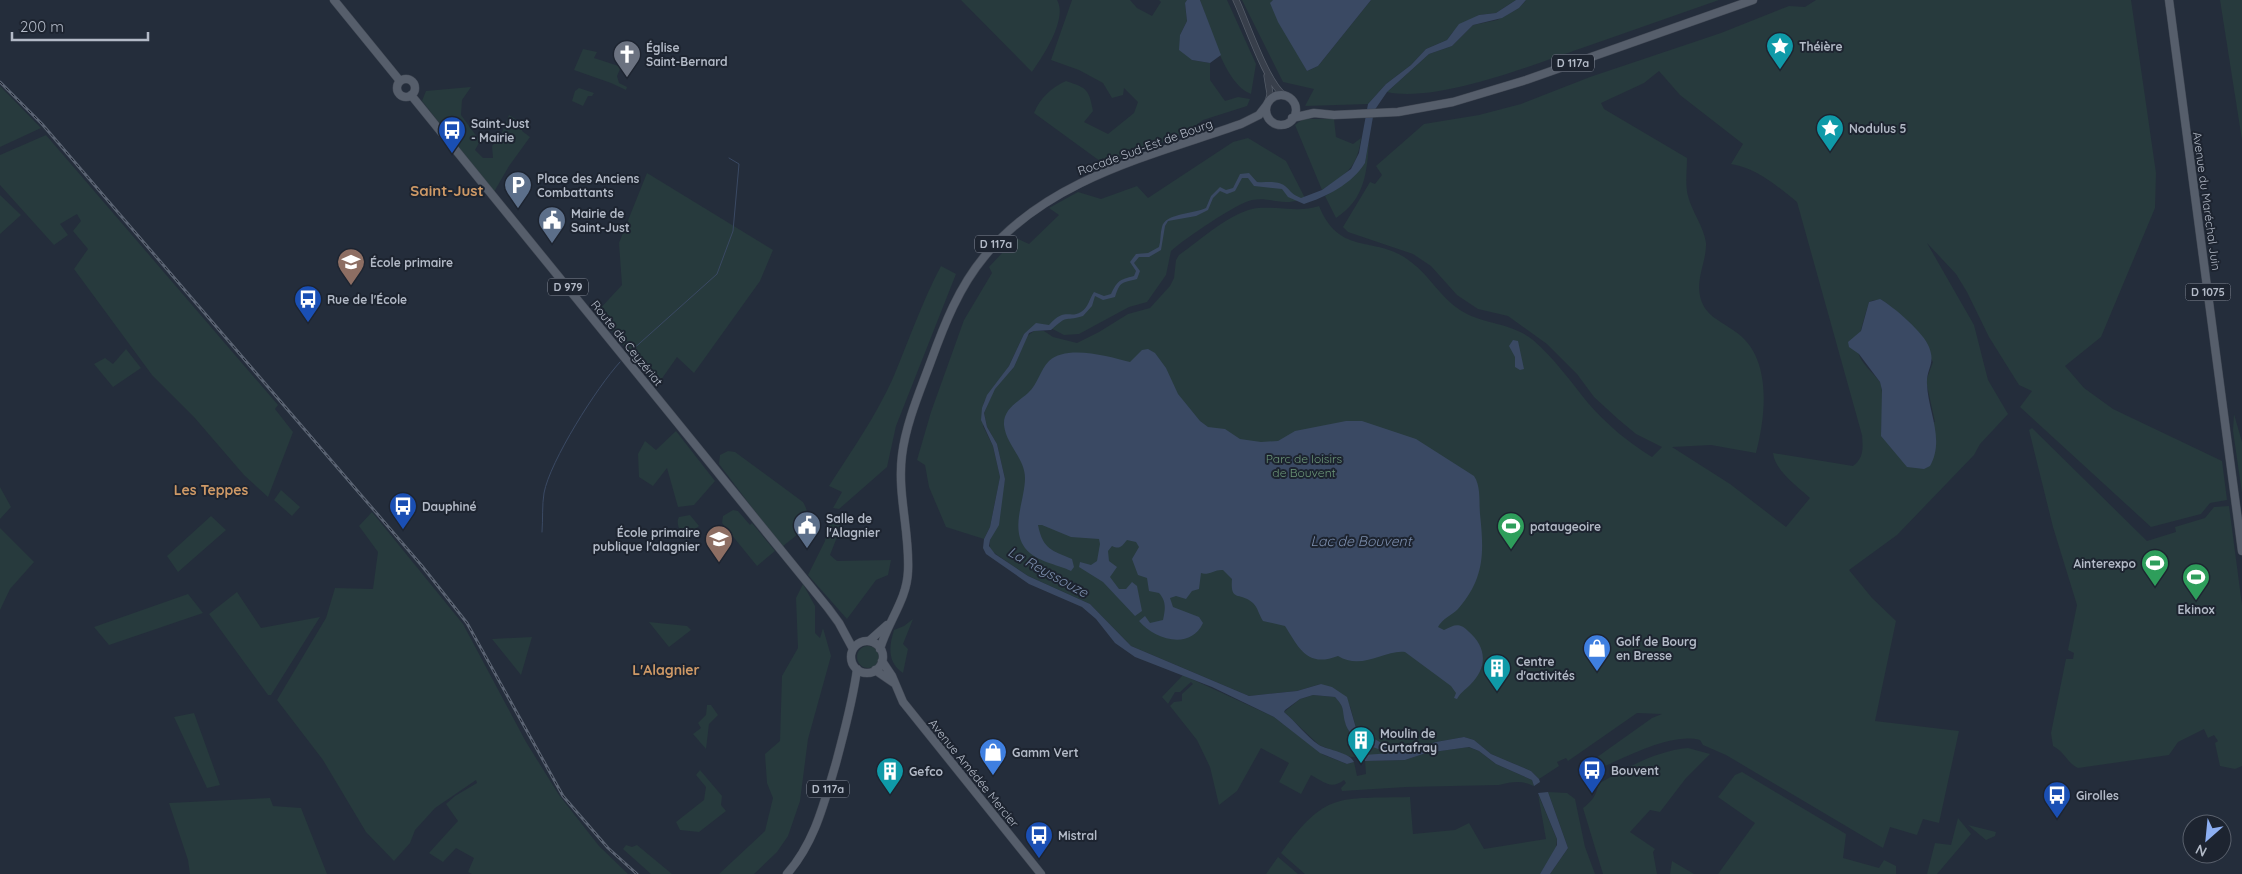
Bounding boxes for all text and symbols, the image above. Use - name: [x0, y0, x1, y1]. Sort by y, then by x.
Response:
- scale bar: [12, 10, 149, 42]
- text: 200 m: [20, 17, 64, 36]
- place icon: Théière: [1765, 31, 1795, 70]
- church icon: Église Saint-Bernard: [612, 39, 642, 78]
- place label: Théière: [1799, 39, 1843, 54]
- place label: Église Saint-Bernard: [646, 40, 728, 69]
- road number: D 117a: [1552, 54, 1594, 72]
- place icon: Nodulus 5: [1815, 113, 1845, 152]
- bus stop icon: Saint-Just - Mairie: [437, 115, 467, 154]
- place label: Saint-Just - Mairie: [471, 116, 530, 145]
- street label: Rocade Sud-Est de Bourg: [1075, 116, 1215, 178]
- place label: Nodulus 5: [1849, 121, 1906, 136]
- street label: Avenue du Maréchal Juin: [2190, 131, 2224, 271]
- parking icon: Place des Anciens Combattants: [503, 170, 533, 209]
- place label: Place des Anciens Combattants: [537, 171, 640, 200]
- district label: Saint-Just: [410, 181, 484, 200]
- public building icon: Mairie de Saint-Just: [537, 205, 567, 244]
- place label: Mairie de Saint-Just: [571, 206, 630, 235]
- road number: D 117a: [975, 235, 1017, 252]
- school or university icon: École primaire: [336, 247, 366, 286]
- place label: École primaire: [370, 255, 453, 270]
- road number: D 979: [548, 278, 588, 296]
- bus stop icon: Rue de l'École: [293, 284, 323, 323]
- road number: D 1075: [2186, 284, 2230, 300]
- place label: Rue de l'École: [327, 292, 407, 307]
- street label: Route de Ceyzériat: [588, 297, 666, 389]
- park label: Parc de loisirs de Bouvent: [1266, 451, 1343, 480]
- district label: Les Teppes: [174, 481, 249, 499]
- bus stop icon: Dauphiné: [388, 491, 418, 530]
- place label: Dauphiné: [422, 499, 477, 514]
- public building icon: Salle de l'Alagnier: [792, 510, 822, 549]
- place label: Salle de l'Alagnier: [826, 511, 880, 540]
- sports icon: pataugeoire: [1496, 511, 1526, 550]
- place label: pataugeoire: [1530, 519, 1601, 534]
- school or university icon: École primaire publique l'alagnier: [704, 524, 734, 563]
- place label: École primaire publique l'alagnier: [593, 525, 700, 554]
- water label: Lac de Bouvent: [1311, 532, 1414, 550]
- water label: La Reyssouze: [1005, 543, 1092, 602]
- sports icon: Ainterexpo: [2140, 548, 2170, 587]
- place label: Ainterexpo: [2074, 556, 2137, 571]
- sports icon: Ekinox: [2181, 562, 2211, 601]
- place label: Ekinox: [2177, 602, 2215, 617]
- shop icon: Golf de Bourg en Bresse: [1582, 633, 1612, 672]
- place label: Golf de Bourg en Bresse: [1616, 634, 1697, 663]
- building icon: Centre d'activités: [1482, 653, 1512, 692]
- place label: Centre d'activités: [1516, 654, 1575, 683]
- district label: L'Alagnier: [632, 661, 700, 679]
- street label: Avenue Amédée Mercier: [926, 716, 1023, 831]
- building icon: Moulin de Curtafray: [1346, 725, 1376, 764]
- place label: Moulin de Curtafray: [1380, 726, 1437, 755]
- shop icon: Gamm Vert: [978, 737, 1008, 776]
- place label: Gamm Vert: [1012, 745, 1079, 760]
- bus stop icon: Bouvent: [1577, 755, 1607, 794]
- building icon: Gefco: [875, 756, 905, 795]
- place label: Bouvent: [1611, 763, 1659, 778]
- place label: Gefco: [909, 764, 944, 779]
- bus stop icon: Girolles: [2042, 780, 2072, 819]
- road number: D 117a: [807, 781, 849, 798]
- place label: Girolles: [2076, 788, 2119, 803]
- north arrow: [2182, 814, 2232, 864]
- bus stop icon: Mistral: [1024, 820, 1054, 859]
- place label: Mistral: [1058, 828, 1097, 843]
- text: N: [2192, 840, 2210, 861]

